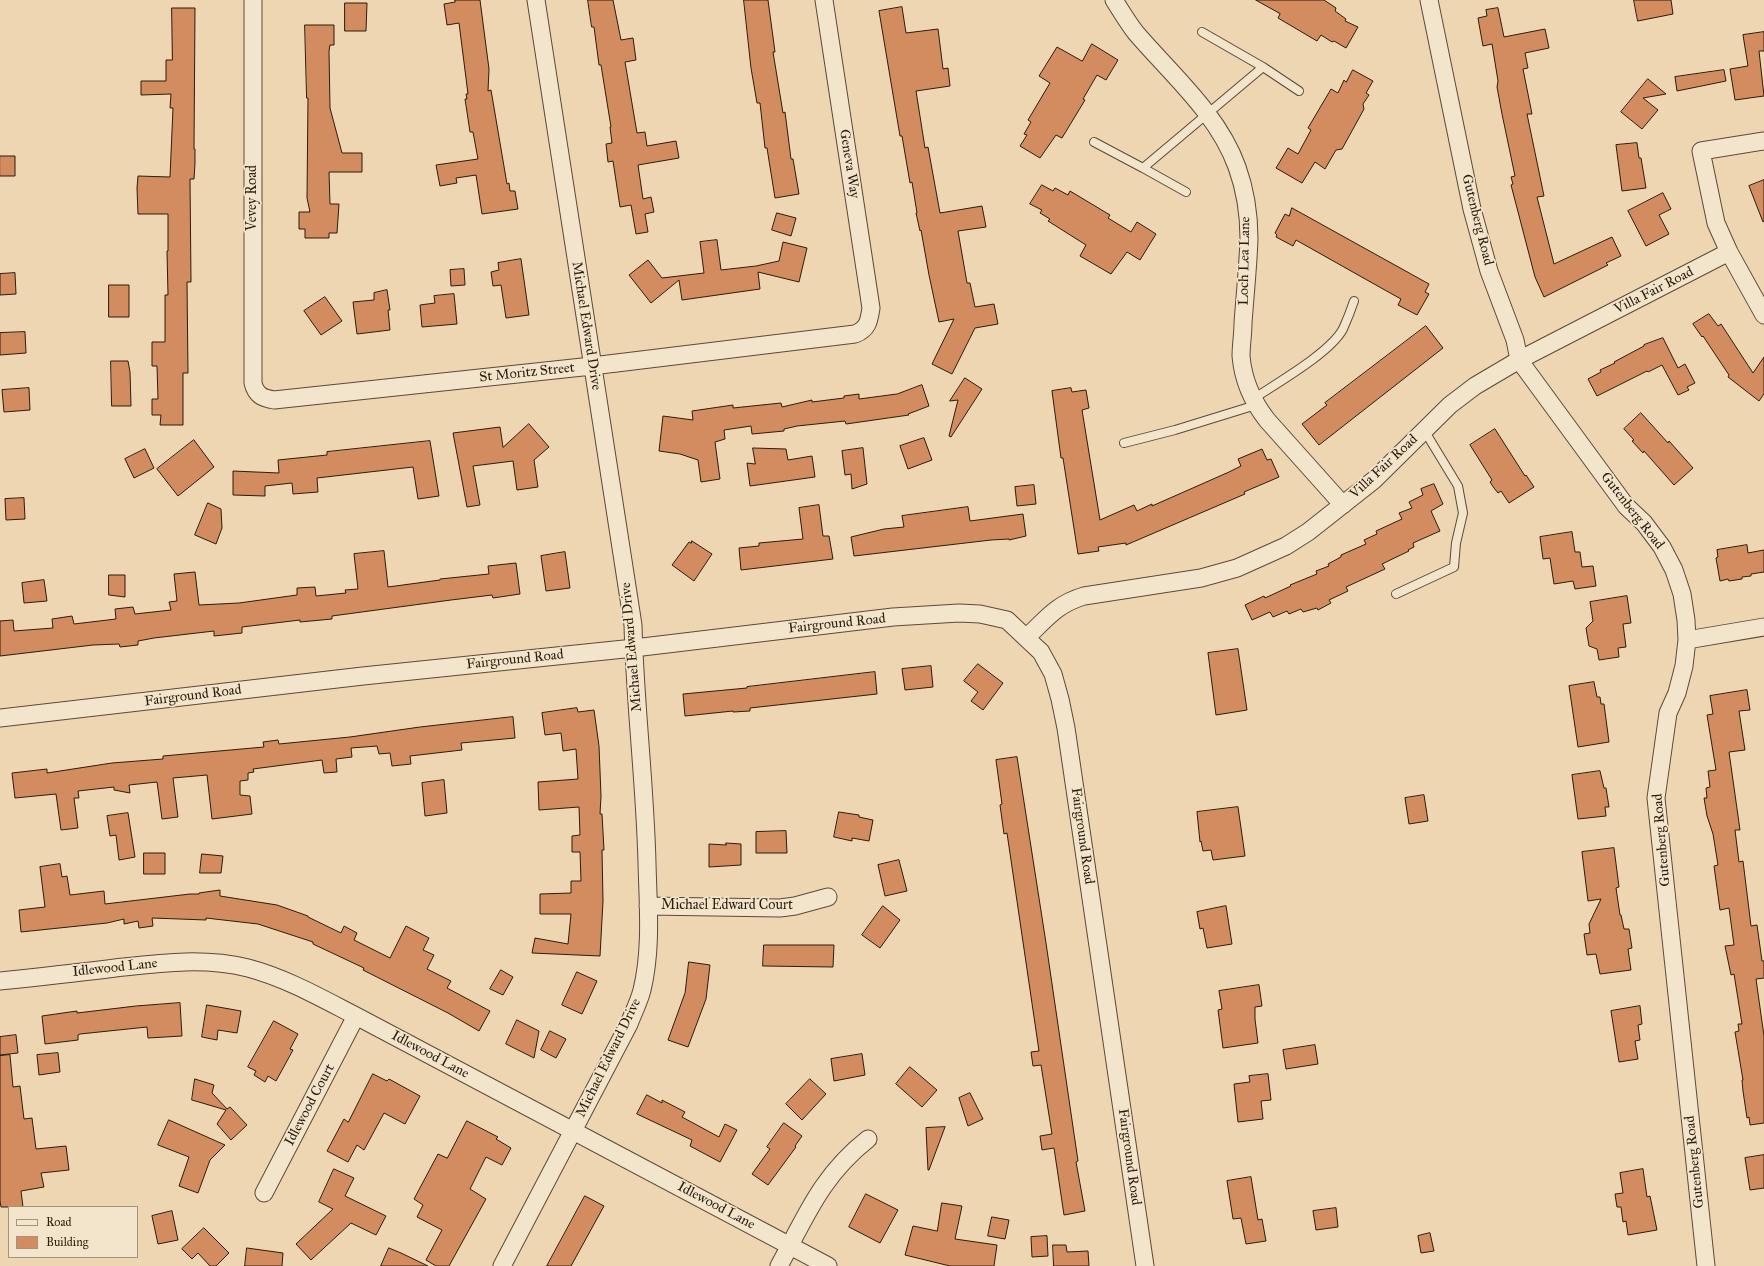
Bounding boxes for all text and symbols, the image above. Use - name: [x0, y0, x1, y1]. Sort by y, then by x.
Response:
- street label: Geneva Way: [835, 128, 863, 200]
- street label: Vevey Road: [245, 165, 261, 231]
- street label: Gutenberg Road: [1458, 173, 1496, 267]
- street label: Loch Lea Lane: [1236, 216, 1254, 306]
- street label: Michael Edward Drive: [568, 260, 604, 392]
- street label: Villa Fair Road: [1612, 264, 1696, 318]
- street label: St Moritz Street: [479, 360, 575, 386]
- street label: Villa Fair Road: [1347, 431, 1421, 503]
- street label: Gutenberg Road: [1597, 469, 1667, 553]
- street label: Michael Edward Drive: [618, 581, 646, 713]
- street label: Fairground Road: [788, 611, 886, 637]
- street label: Fairground Road: [466, 647, 564, 673]
- street label: Fairground Road: [144, 682, 242, 710]
- street label: Fairground Road: [1067, 787, 1097, 885]
- street label: Gutenberg Road: [1650, 793, 1674, 887]
- street label: Michael Edward Court: [661, 898, 793, 914]
- street label: Idlewood Lane: [72, 955, 158, 981]
- street label: Michael Edward Drive: [573, 996, 645, 1120]
- street label: Idlewood Lane: [388, 1028, 472, 1082]
- street label: Idlewood Court: [281, 1061, 339, 1149]
- street label: Fairground Road: [1114, 1108, 1144, 1206]
- street label: Gutenberg Road: [1682, 1115, 1708, 1209]
- street label: Idlewood Lane: [674, 1179, 758, 1233]
- legend: [8, 1206, 138, 1258]
- text: Road: [46, 1215, 72, 1229]
- text: Building: [46, 1235, 88, 1249]

